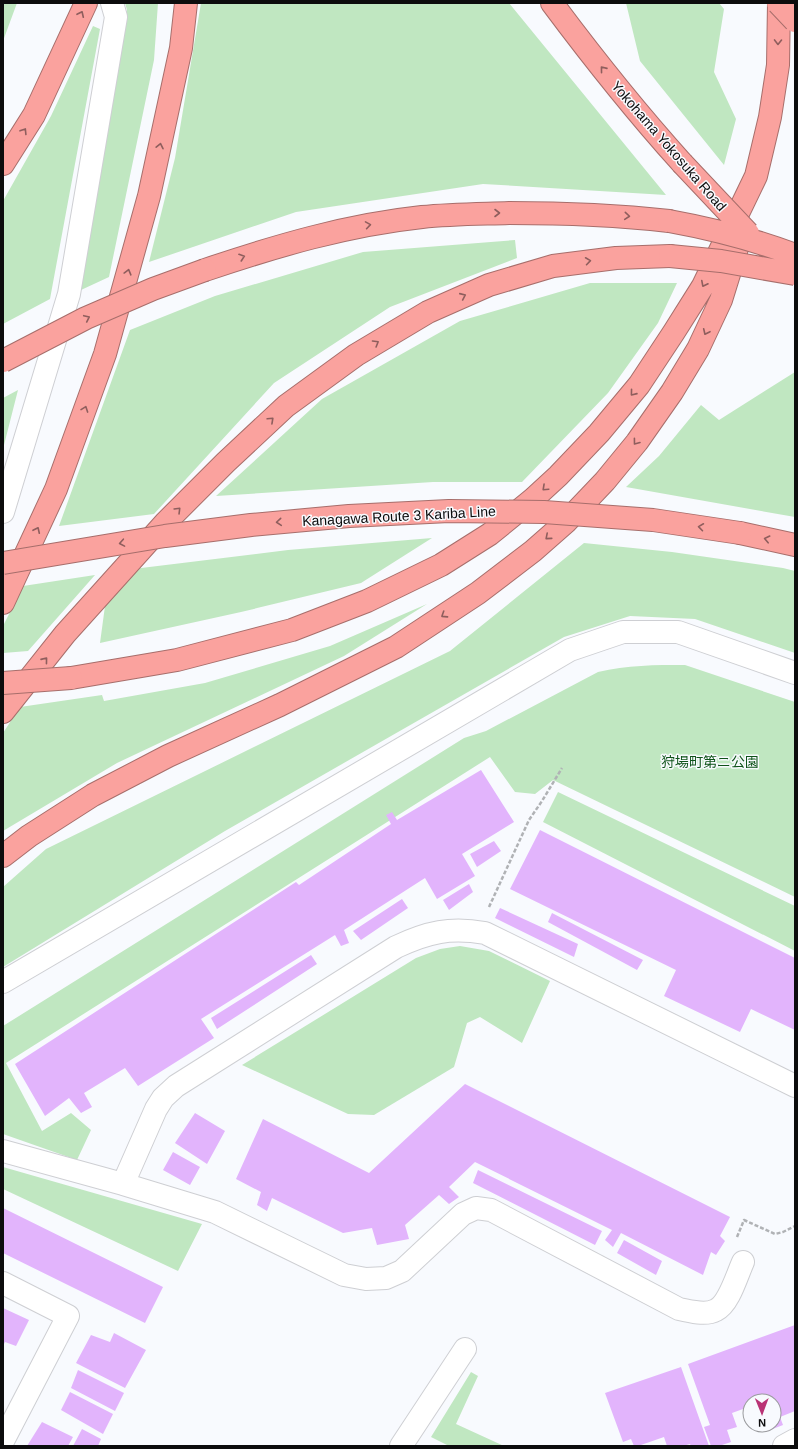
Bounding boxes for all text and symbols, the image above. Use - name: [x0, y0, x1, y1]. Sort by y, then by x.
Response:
- one-way arrow: [76, 11, 84, 19]
- one-way arrow: [774, 39, 783, 45]
- one-way arrow: [600, 67, 607, 74]
- street label: Yokohama Yokosuka Road: [608, 78, 730, 214]
- one-way arrow: [19, 128, 26, 135]
- one-way arrow: [155, 143, 163, 149]
- one-way arrow: [494, 209, 500, 218]
- one-way arrow: [624, 212, 630, 221]
- one-way arrow: [365, 221, 371, 230]
- one-way arrow: [238, 254, 245, 262]
- one-way arrow: [585, 257, 591, 266]
- one-way arrow: [123, 269, 132, 276]
- one-way arrow: [701, 279, 708, 287]
- one-way arrow: [460, 293, 467, 301]
- one-way arrow: [83, 315, 91, 323]
- one-way arrow: [703, 328, 711, 336]
- one-way arrow: [372, 340, 379, 348]
- one-way arrow: [630, 388, 637, 395]
- one-way arrow: [80, 406, 89, 413]
- one-way arrow: [266, 417, 274, 425]
- one-way arrow: [634, 438, 641, 445]
- one-way arrow: [542, 483, 550, 491]
- street label: Kanagawa Route 3 Kariba Line: [302, 503, 496, 529]
- one-way arrow: [173, 507, 181, 515]
- one-way arrow: [276, 518, 282, 527]
- one-way arrow: [698, 523, 704, 532]
- one-way arrow: [32, 527, 40, 534]
- one-way arrow: [546, 533, 553, 540]
- one-way arrow: [764, 536, 771, 544]
- one-way arrow: [119, 539, 125, 547]
- one-way arrow: [442, 610, 449, 617]
- one-way arrow: [40, 657, 47, 664]
- park label: 狩場町第ニ公園: [661, 754, 759, 770]
- north arrow: [742, 1393, 782, 1433]
- text: N: [758, 1417, 766, 1429]

